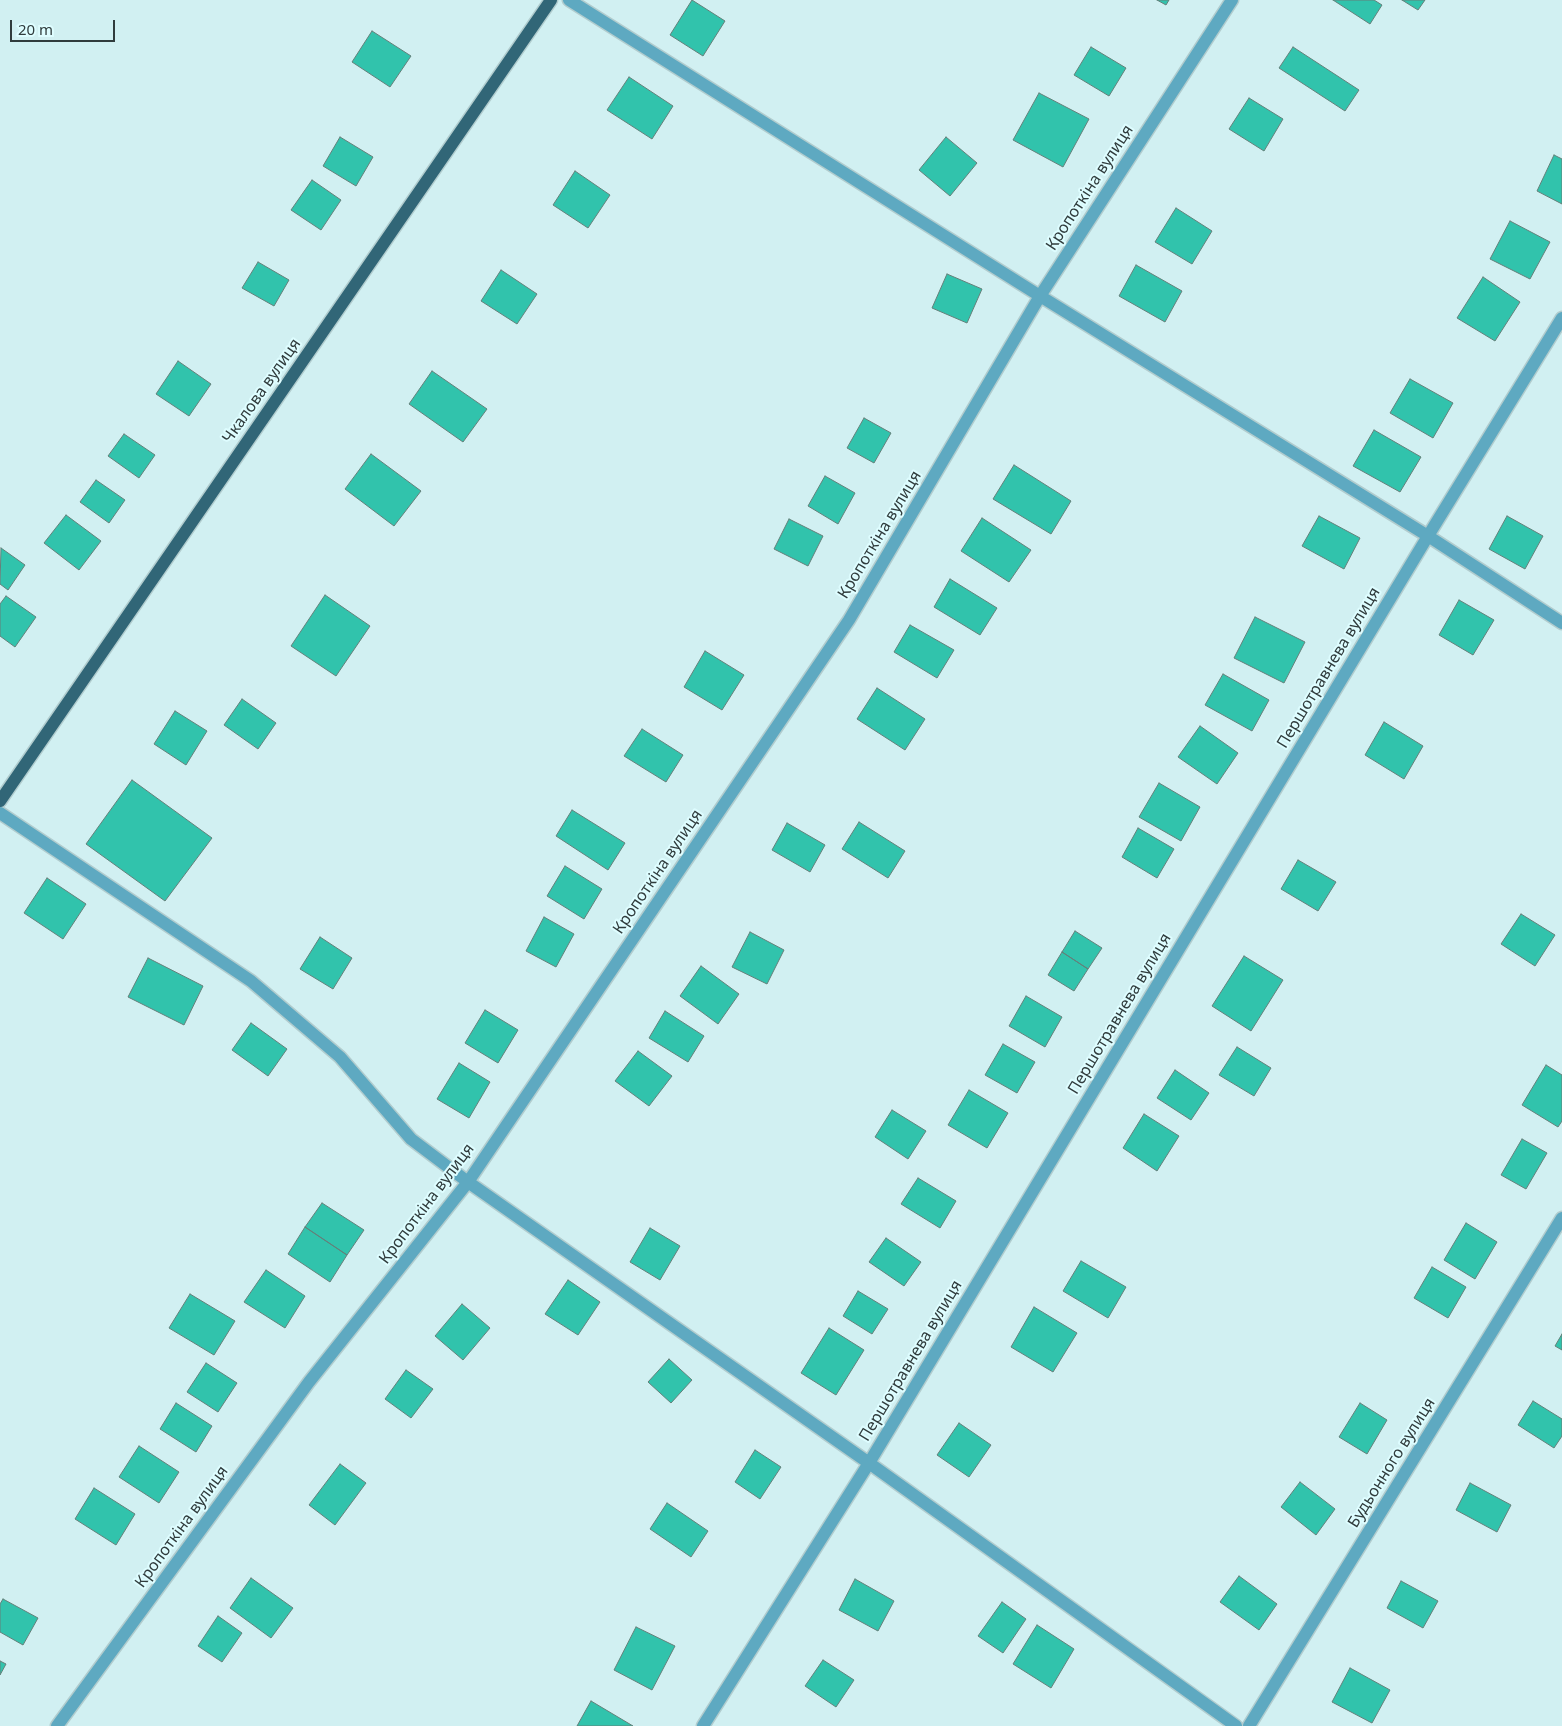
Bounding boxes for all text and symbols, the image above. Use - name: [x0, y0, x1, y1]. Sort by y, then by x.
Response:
- scale bar: [12, 10, 118, 42]
- text: 20 m: [18, 19, 53, 39]
- street label: Кропоткіна вулиця: [1042, 122, 1138, 254]
- street label: Чкалова вулиця: [219, 335, 305, 447]
- street label: Кропоткіна вулиця: [834, 468, 926, 602]
- street label: Першотравнева вулиця: [1273, 584, 1385, 752]
- street label: Кропоткіна вулиця: [609, 806, 707, 938]
- street label: Першотравнева вулиця: [1064, 930, 1176, 1098]
- street label: Кропоткіна вулиця: [375, 1140, 479, 1268]
- street label: Першотравнева вулиця: [855, 1277, 967, 1445]
- street label: Будьонного вулиця: [1344, 1395, 1440, 1531]
- street label: Кропоткіна вулиця: [131, 1462, 233, 1592]

